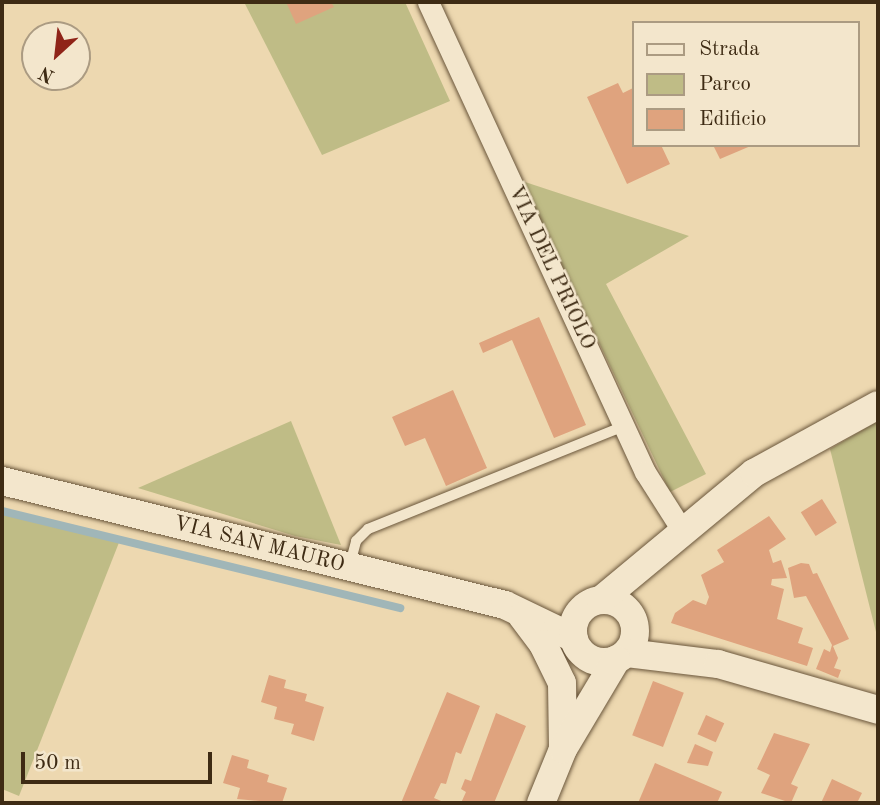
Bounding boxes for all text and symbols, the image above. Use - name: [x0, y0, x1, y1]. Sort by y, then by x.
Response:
- north arrow: [21, 21, 91, 91]
- legend: [632, 21, 859, 147]
- text: Strada: [699, 39, 760, 60]
- text: N: [36, 62, 58, 85]
- text: Parco: [699, 74, 751, 95]
- text: Edificio: [699, 109, 767, 130]
- street label: VIA DEL PRIOLO: [502, 182, 600, 354]
- street label: VIA SAN MAURO: [171, 512, 347, 578]
- scale bar: [24, 738, 215, 782]
- text: 50 m: [34, 753, 81, 774]

